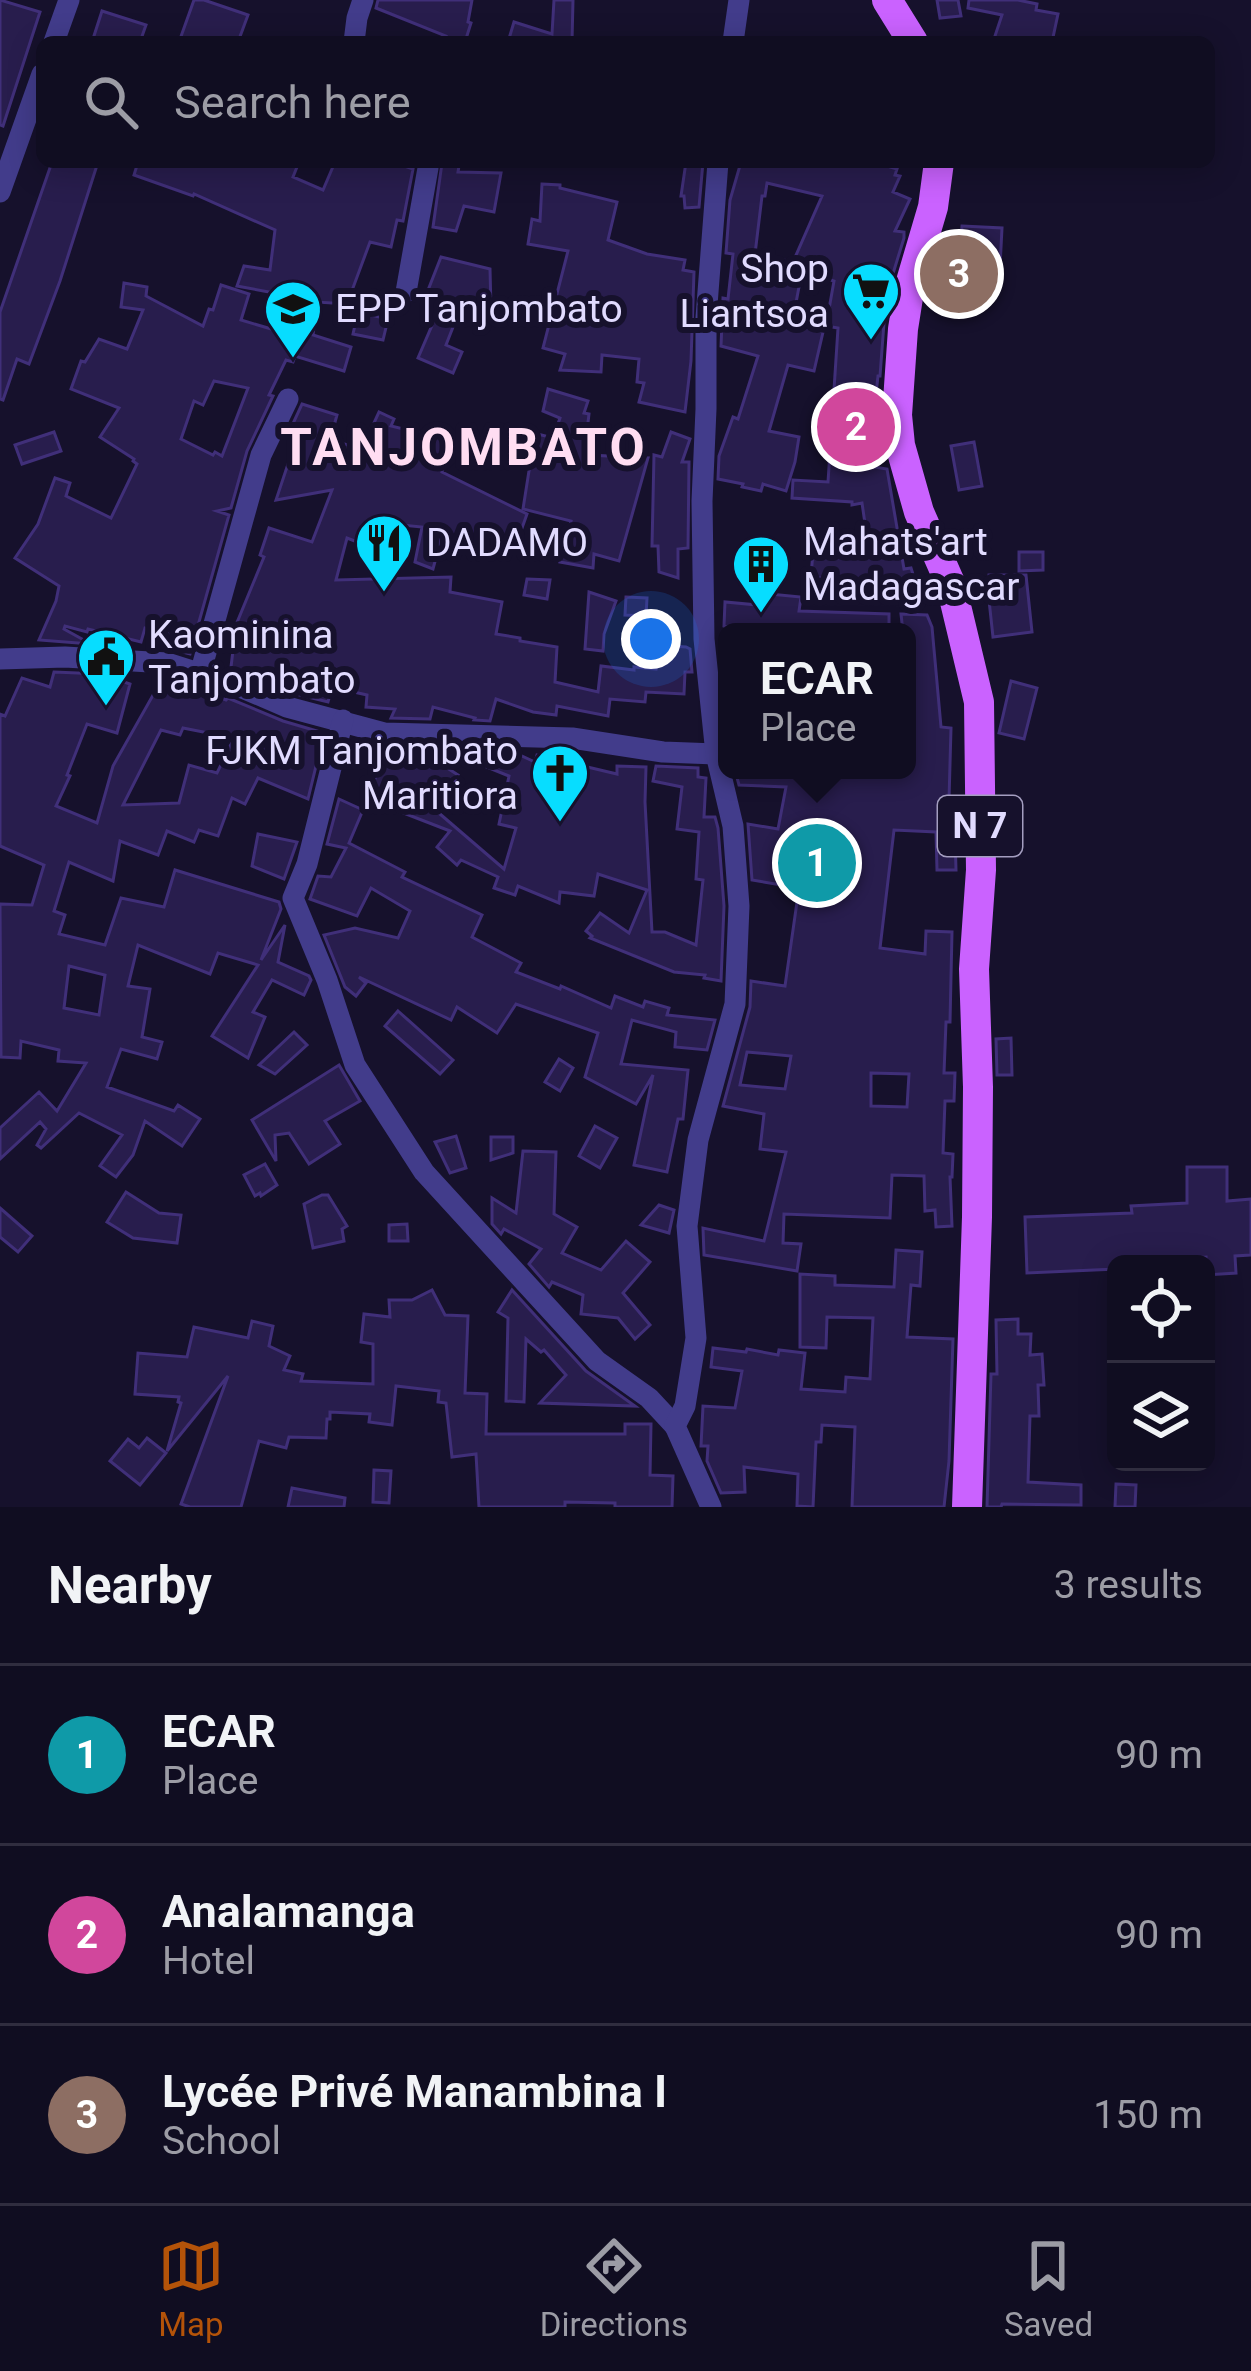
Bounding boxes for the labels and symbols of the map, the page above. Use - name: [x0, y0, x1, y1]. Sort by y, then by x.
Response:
- pin: 3: [920, 229, 998, 319]
- place label: Shop Liantsoa: [679, 246, 829, 337]
- supermarket icon: Shop Liantsoa: [840, 260, 902, 342]
- school or university icon: EPP Tanjombato: [262, 278, 324, 360]
- place label: EPP Tanjombato: [335, 286, 623, 332]
- pin: 2: [817, 382, 895, 472]
- district label: TANJOMBATO: [280, 418, 648, 477]
- restaurant icon: DADAMO: [353, 512, 415, 594]
- place label: Mahats'art Madagascar: [803, 519, 1020, 610]
- place label: DADAMO: [426, 520, 588, 566]
- building icon: Mahats'art Madagascar: [730, 533, 792, 615]
- your location: [621, 609, 681, 669]
- place label: Kaominina Tanjombato: [148, 612, 355, 703]
- public building icon: Kaominina Tanjombato: [75, 626, 137, 708]
- place label: FJKM Tanjombato Maritiora: [205, 728, 518, 819]
- church icon: FJKM Tanjombato Maritiora: [529, 742, 591, 824]
- road number: N 7: [938, 796, 1022, 856]
- pin: 1: [778, 818, 856, 908]

